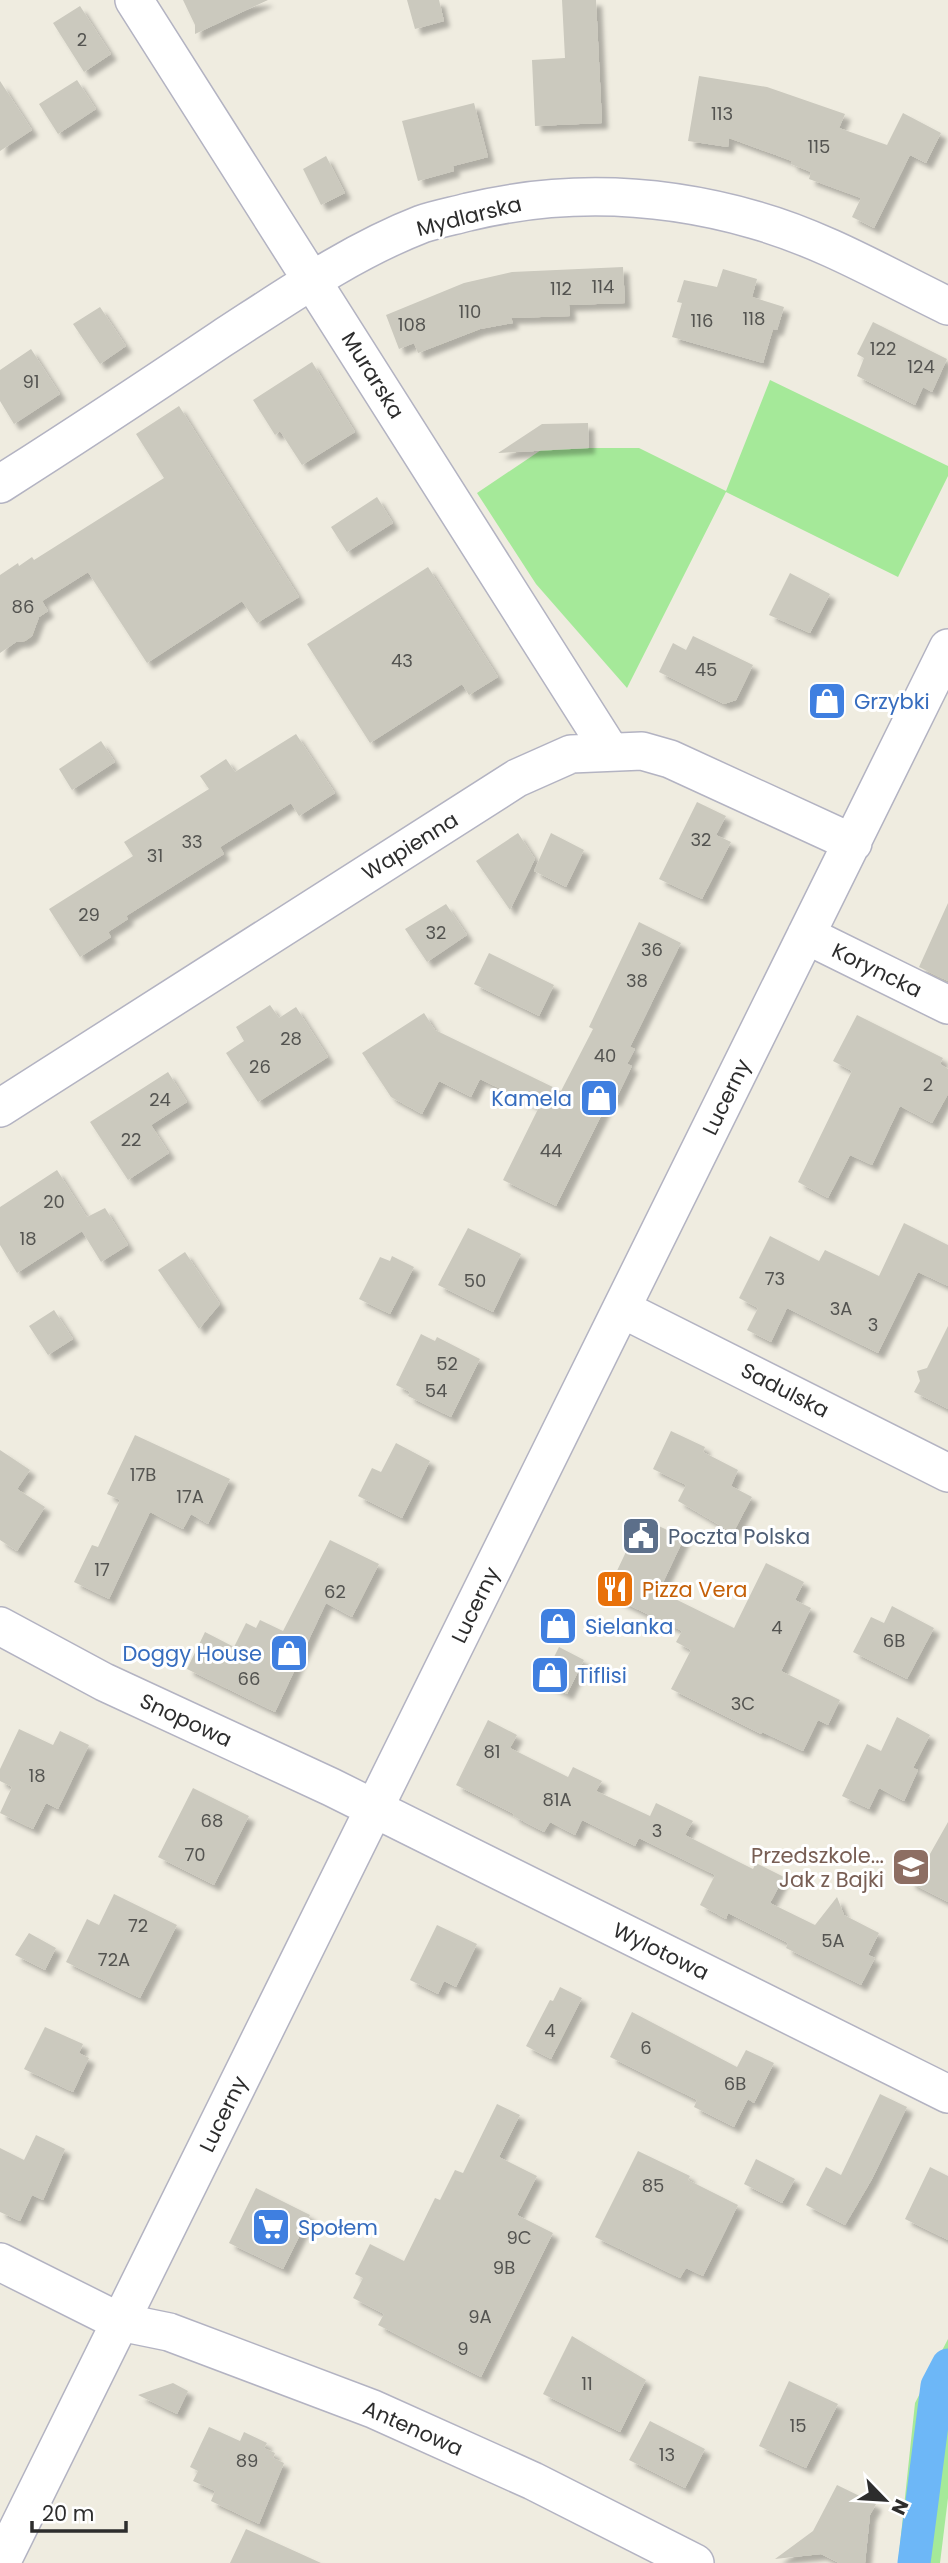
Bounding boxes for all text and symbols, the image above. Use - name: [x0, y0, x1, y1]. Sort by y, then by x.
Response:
- house number: 2: [77, 27, 87, 52]
- house number: 113: [711, 101, 733, 126]
- house number: 115: [808, 134, 830, 159]
- street label: Mydlarska: [413, 189, 525, 243]
- house number: 114: [592, 274, 614, 299]
- house number: 112: [550, 276, 572, 301]
- house number: 110: [459, 299, 481, 324]
- house number: 118: [743, 306, 765, 331]
- house number: 116: [691, 308, 713, 333]
- house number: 108: [398, 312, 426, 337]
- street label: Murarska: [335, 326, 411, 424]
- house number: 122: [870, 336, 896, 361]
- house number: 124: [907, 354, 935, 379]
- house number: 91: [22, 369, 40, 394]
- house number: 86: [12, 594, 34, 619]
- house number: 43: [391, 648, 413, 673]
- house number: 45: [695, 657, 717, 682]
- shop icon: Grzybki: [806, 680, 848, 722]
- place label: Grzybki: [854, 687, 930, 716]
- street label: Wapienna: [356, 805, 464, 887]
- house number: 32: [691, 827, 711, 852]
- house number: 33: [181, 829, 203, 854]
- house number: 31: [147, 843, 163, 868]
- house number: 29: [78, 902, 100, 927]
- house number: 32: [426, 920, 446, 945]
- street label: Koryncka: [827, 936, 927, 1004]
- house number: 36: [641, 937, 663, 962]
- house number: 38: [626, 968, 648, 993]
- house number: 28: [280, 1026, 302, 1051]
- house number: 40: [594, 1043, 616, 1068]
- house number: 26: [249, 1054, 271, 1079]
- street label: Lucerny: [695, 1054, 757, 1140]
- house number: 2: [923, 1072, 933, 1097]
- shop icon: Kamela: [578, 1077, 620, 1119]
- place label: Kamela: [491, 1084, 572, 1113]
- house number: 24: [149, 1087, 171, 1112]
- house number: 22: [121, 1127, 141, 1152]
- house number: 44: [540, 1138, 562, 1163]
- house number: 20: [43, 1189, 65, 1214]
- house number: 18: [19, 1226, 37, 1251]
- house number: 73: [765, 1266, 785, 1291]
- house number: 50: [464, 1268, 486, 1293]
- house number: 3A: [830, 1296, 852, 1321]
- house number: 3: [868, 1312, 878, 1337]
- house number: 52: [436, 1351, 458, 1376]
- street label: Sadulska: [736, 1355, 834, 1425]
- house number: 54: [425, 1378, 447, 1403]
- house number: 17B: [130, 1462, 156, 1487]
- house number: 17A: [176, 1484, 204, 1509]
- public building icon: Poczta Polska: [620, 1515, 662, 1557]
- place label: Poczta Polska: [668, 1522, 810, 1551]
- house number: 17: [94, 1557, 110, 1582]
- street label: Lucerny: [444, 1562, 506, 1648]
- restaurant icon: Pizza Vera: [594, 1568, 636, 1610]
- place label: Pizza Vera: [642, 1575, 747, 1604]
- house number: 62: [324, 1579, 346, 1604]
- shop icon: Sielanka: [537, 1605, 579, 1647]
- place label: Sielanka: [585, 1612, 673, 1641]
- house number: 4: [771, 1615, 783, 1640]
- house number: 6B: [883, 1628, 905, 1653]
- shop icon: Doggy House: [268, 1632, 310, 1674]
- place label: Doggy House: [122, 1639, 262, 1668]
- shop icon: Tiflisi: [529, 1654, 571, 1696]
- place label: Tiflisi: [577, 1661, 627, 1690]
- house number: 66: [238, 1666, 260, 1691]
- street label: Snopowa: [135, 1686, 237, 1754]
- house number: 3C: [731, 1691, 755, 1716]
- house number: 81: [483, 1739, 501, 1764]
- house number: 18: [28, 1763, 46, 1788]
- house number: 81A: [542, 1787, 572, 1812]
- house number: 68: [201, 1808, 223, 1833]
- house number: 3: [652, 1818, 662, 1843]
- place label: Przedszkole... Jak z Bajki: [751, 1841, 884, 1894]
- house number: 70: [184, 1842, 206, 1867]
- school or university icon: Przedszkole... Jak z Bajki: [890, 1846, 932, 1888]
- house number: 72: [128, 1913, 148, 1938]
- street label: Wylotowa: [608, 1915, 714, 1987]
- house number: 5A: [821, 1928, 845, 1953]
- house number: 72A: [98, 1947, 130, 1972]
- house number: 4: [544, 2018, 556, 2043]
- house number: 6: [640, 2035, 652, 2060]
- street label: Lucerny: [192, 2071, 254, 2157]
- house number: 6B: [724, 2071, 746, 2096]
- house number: 85: [642, 2173, 664, 2198]
- supermarket icon: Społem: [250, 2206, 292, 2248]
- place label: Społem: [298, 2213, 378, 2242]
- house number: 9C: [506, 2225, 532, 2250]
- house number: 9B: [493, 2255, 515, 2280]
- house number: 9A: [468, 2304, 492, 2329]
- house number: 9: [457, 2336, 469, 2361]
- house number: 11: [581, 2371, 593, 2396]
- street label: Antenowa: [358, 2393, 468, 2463]
- house number: 15: [789, 2413, 807, 2438]
- house number: 13: [659, 2442, 675, 2467]
- house number: 89: [236, 2448, 258, 2473]
- north arrow: [850, 2465, 920, 2535]
- scale bar: [32, 2490, 126, 2534]
- text: N: [885, 2495, 915, 2519]
- text: 20 m: [42, 2499, 95, 2528]

